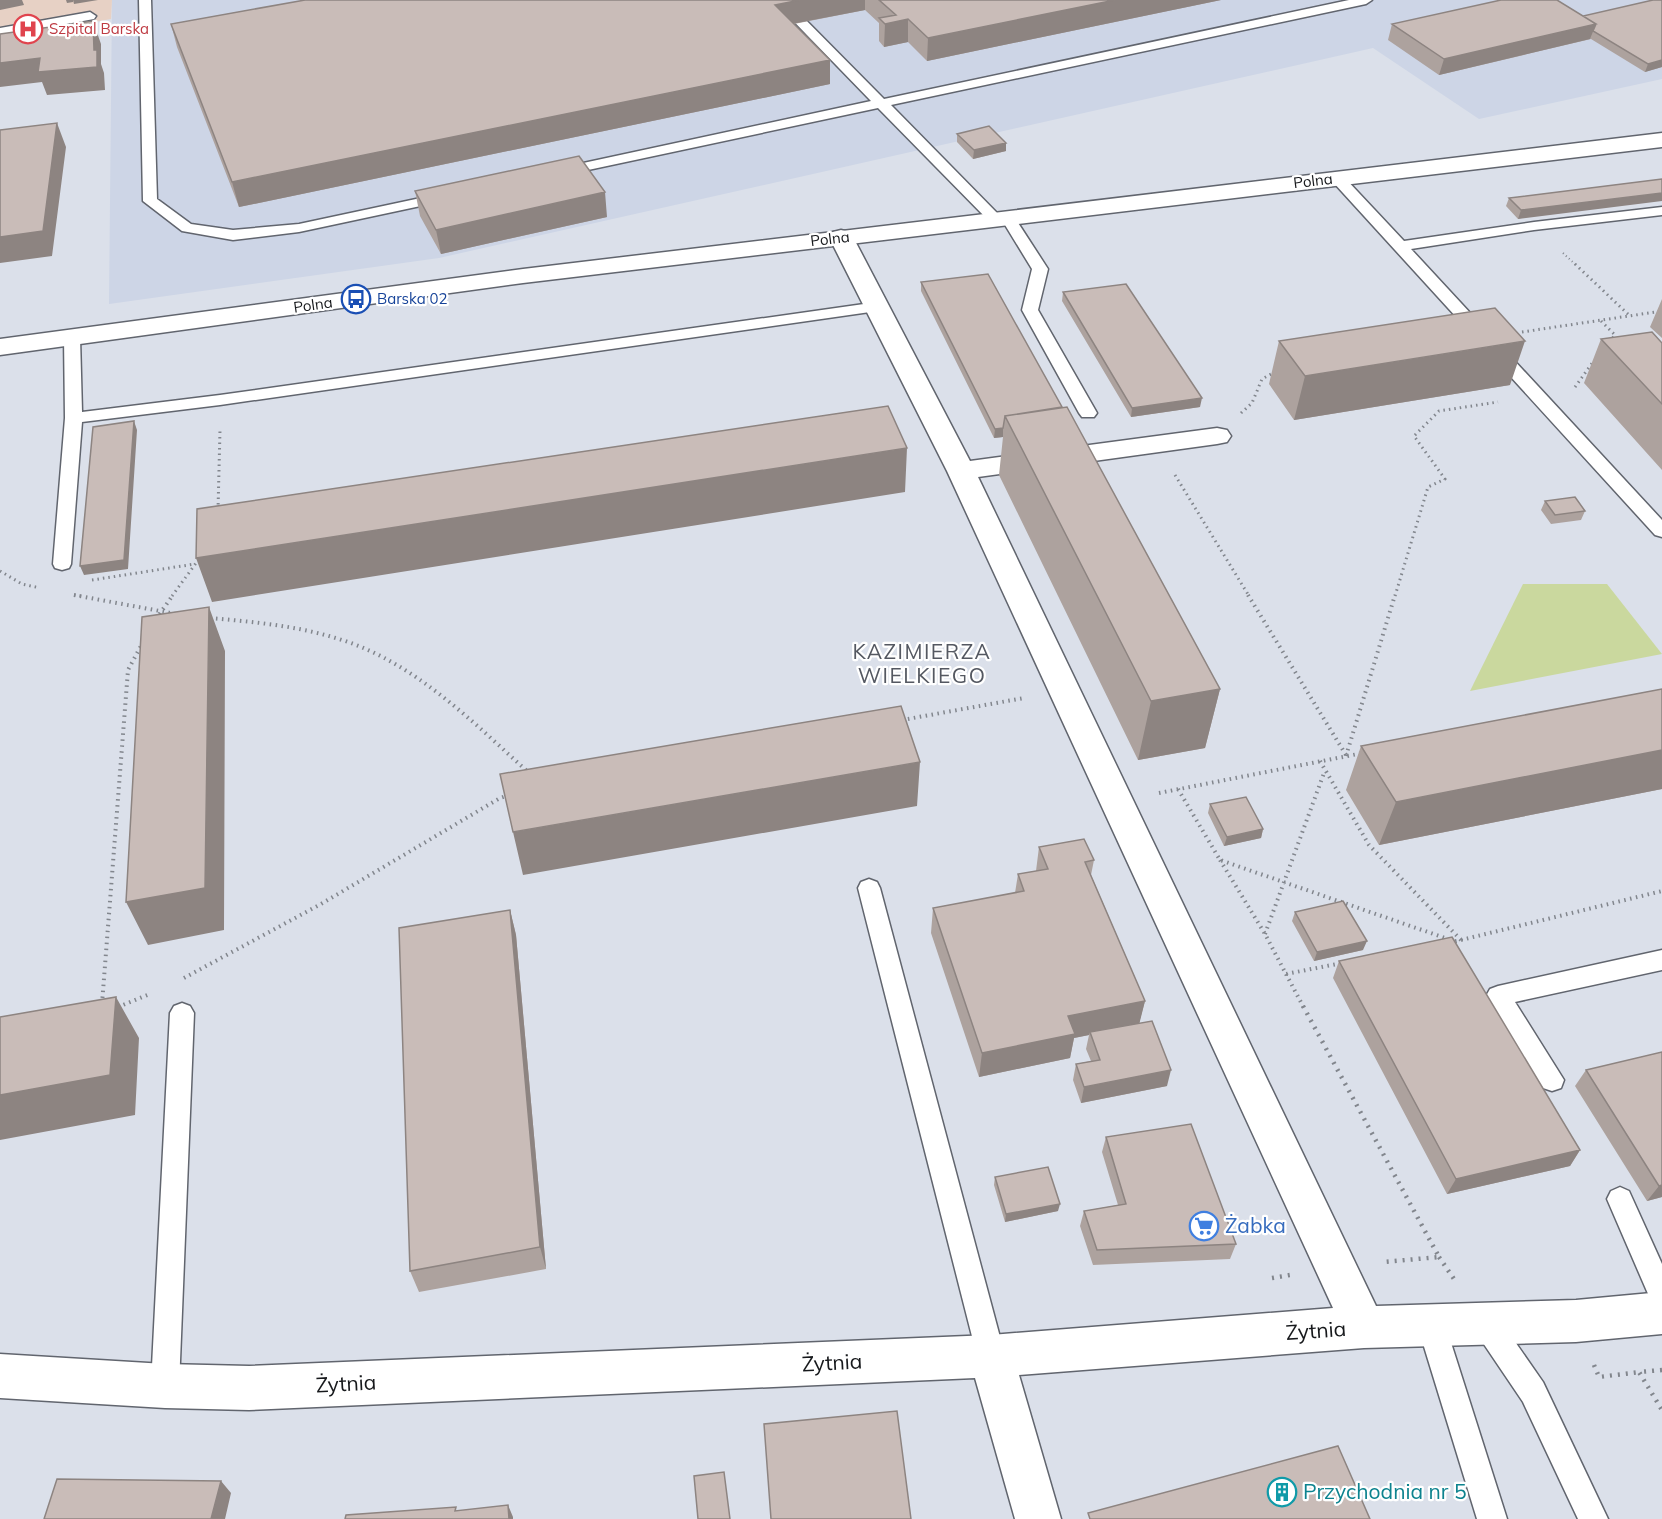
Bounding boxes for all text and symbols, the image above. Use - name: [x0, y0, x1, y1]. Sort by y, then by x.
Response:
- hospital icon: Szpital Barska: [12, 13, 44, 45]
- place label: Szpital Barska: [49, 19, 149, 38]
- street label: Polna: [1292, 169, 1334, 192]
- street label: Polna: [809, 227, 851, 250]
- bus stop icon: Barska 02: [340, 283, 372, 315]
- place label: Barska 02: [377, 289, 448, 308]
- street label: Polna: [292, 292, 334, 317]
- district label: KAZIMIERZA WIELKIEGO: [853, 638, 991, 688]
- supermarket icon: Żabka: [1188, 1210, 1220, 1242]
- place label: Żabka: [1225, 1212, 1286, 1238]
- street label: Żytnia: [1285, 1315, 1347, 1345]
- street label: Żytnia: [801, 1347, 863, 1377]
- street label: Żytnia: [315, 1368, 377, 1398]
- building icon: Przychodnia nr 5: [1266, 1476, 1298, 1508]
- place label: Przychodnia nr 5: [1303, 1478, 1467, 1504]

